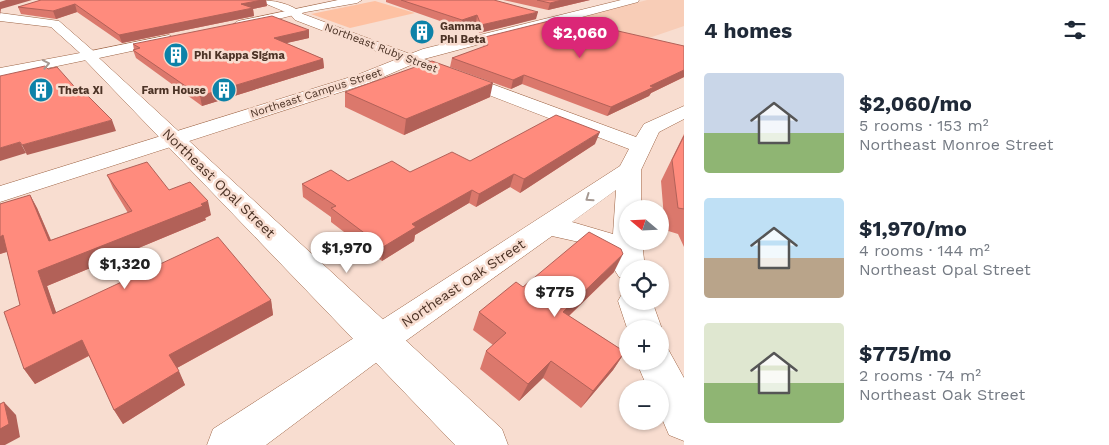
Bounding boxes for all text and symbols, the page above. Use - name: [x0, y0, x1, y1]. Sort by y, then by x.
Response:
- icon: filters: [1061, 16, 1089, 44]
- pin: $2,060: [539, 17, 621, 59]
- text: 4 homes: [704, 18, 792, 43]
- building icon: Gamma Phi Beta: [409, 19, 435, 45]
- street label: Northeast Ruby Street: [323, 20, 440, 76]
- place label: Gamma Phi Beta: [440, 20, 486, 46]
- text: $2,060: [553, 23, 607, 42]
- building icon: Phi Kappa Sigma: [163, 42, 189, 68]
- place label: Phi Kappa Sigma: [194, 49, 285, 62]
- one-way arrow: [41, 59, 50, 69]
- street label: Northeast Campus Street: [249, 65, 384, 120]
- building icon: Theta Xi: [28, 77, 54, 103]
- building icon: Farm House: [211, 77, 237, 103]
- place label: Theta Xi: [58, 84, 103, 97]
- place label: Farm House: [141, 84, 206, 97]
- text: $2,060/mo: [859, 91, 972, 116]
- icon: home: [744, 93, 804, 153]
- text: 5 rooms · 153 m²: [859, 116, 989, 135]
- street label: Northeast Opal Street: [159, 125, 279, 241]
- text: Northeast Monroe Street: [859, 135, 1054, 154]
- one-way arrow: [586, 192, 595, 201]
- north arrow: [619, 200, 669, 250]
- map controls: [619, 200, 669, 430]
- text: $1,970/mo: [859, 216, 967, 241]
- icon: home: [744, 218, 804, 278]
- pin: $1,970: [306, 232, 388, 274]
- street label: Northeast Oak Street: [398, 236, 528, 330]
- text: $1,970: [322, 238, 372, 257]
- text: 4 rooms · 144 m²: [859, 241, 990, 260]
- pin: $1,320: [84, 248, 166, 290]
- text: $1,320: [99, 254, 151, 273]
- button: locate: [619, 260, 669, 310]
- text: Northeast Opal Street: [859, 260, 1031, 279]
- pin: $775: [525, 276, 585, 318]
- text: $775: [536, 282, 574, 301]
- button: +: [619, 320, 669, 370]
- text: $775/mo: [859, 341, 951, 366]
- icon: home: [744, 343, 804, 403]
- text: 2 rooms · 74 m²: [859, 366, 981, 385]
- button: −: [619, 380, 669, 430]
- text: Northeast Oak Street: [859, 385, 1025, 404]

